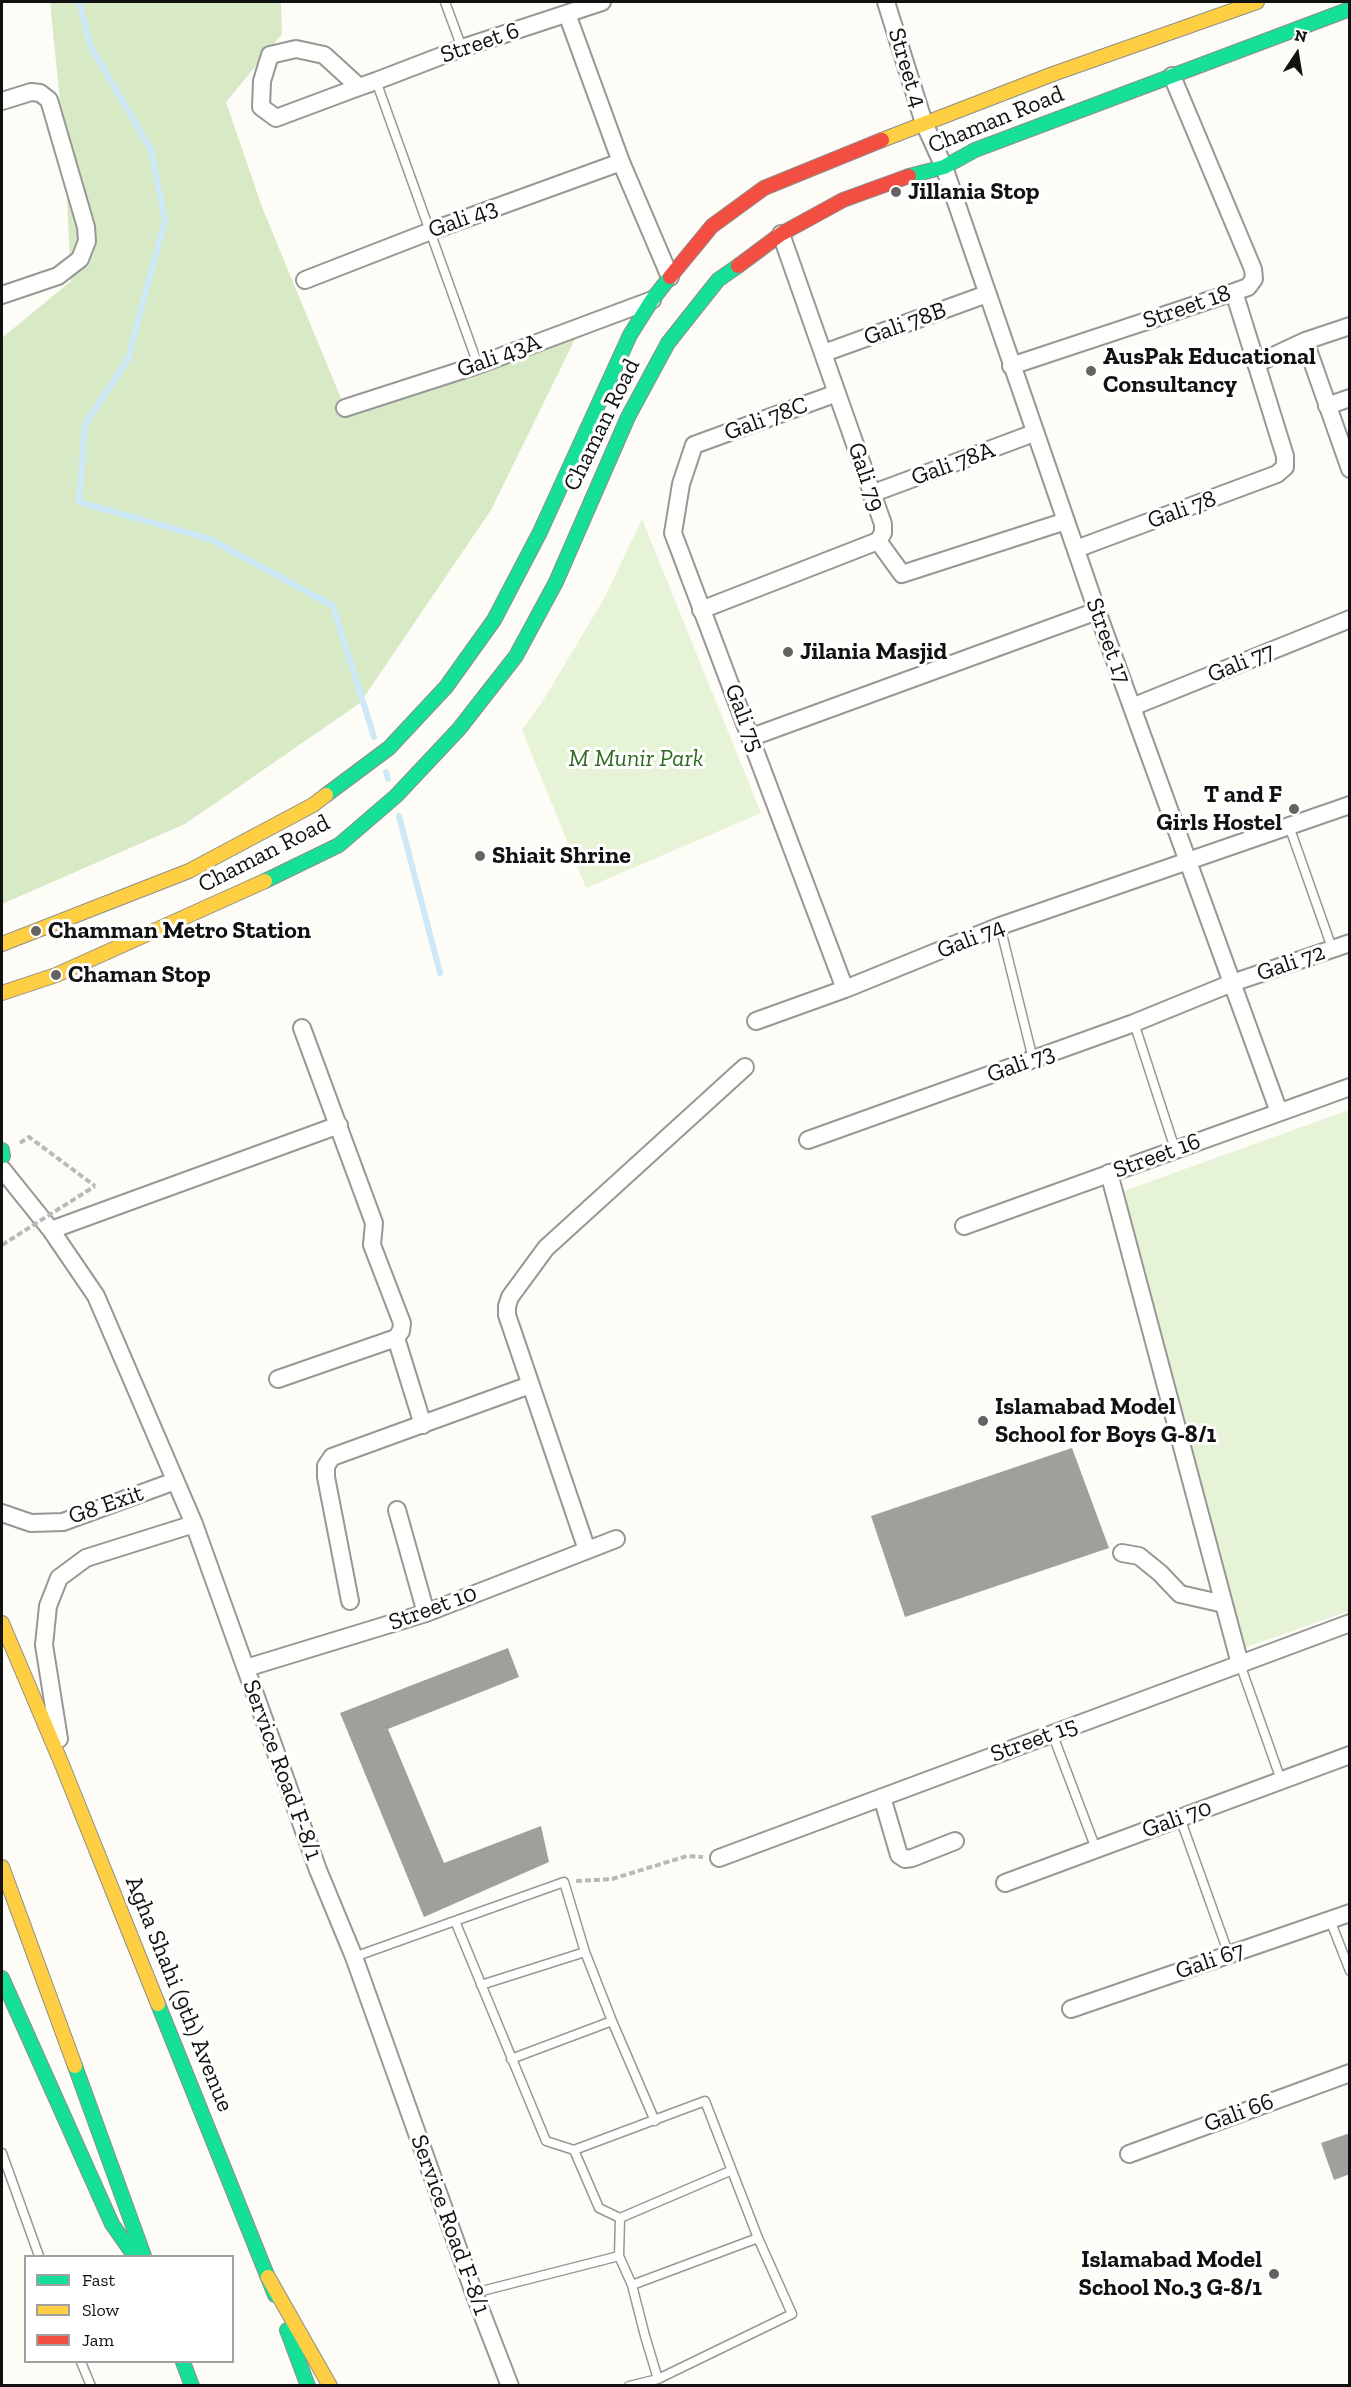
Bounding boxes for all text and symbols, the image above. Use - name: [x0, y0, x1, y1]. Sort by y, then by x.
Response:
- street label: Street 6: [437, 16, 523, 70]
- north arrow: [1267, 24, 1327, 84]
- street label: Street 4: [881, 25, 933, 111]
- text: N: [1293, 25, 1309, 46]
- street label: Chaman Road: [924, 80, 1068, 160]
- place label: Jillania Stop: [908, 178, 1039, 206]
- marker: Jillania Stop: [889, 185, 903, 199]
- street label: Gali 43: [425, 193, 501, 245]
- street label: Street 18: [1139, 279, 1235, 335]
- street label: Gali 78B: [860, 296, 950, 352]
- street label: Gali 43A: [453, 328, 545, 384]
- place label: AusPak Educational Consultancy: [1103, 343, 1316, 399]
- street label: Chaman Road: [558, 354, 646, 496]
- marker: AusPak Educational Consultancy: [1084, 364, 1098, 378]
- street label: Gali 78C: [720, 391, 812, 447]
- street label: Gali 78A: [907, 436, 999, 492]
- street label: Gali 79: [841, 439, 891, 515]
- street label: Gali 78: [1144, 484, 1220, 536]
- street label: Street 17: [1079, 594, 1137, 688]
- street label: Gali 77: [1203, 637, 1279, 689]
- place label: Jilania Masjid: [800, 638, 947, 666]
- marker: Jilania Masjid: [781, 645, 795, 659]
- street label: Gali 75: [718, 680, 770, 756]
- park label: M Munir Park: [569, 745, 703, 773]
- place label: T and F Girls Hostel: [1156, 781, 1282, 837]
- marker: T and F Girls Hostel: [1287, 802, 1301, 816]
- street label: Chaman Road: [193, 809, 335, 899]
- place label: Shiait Shrine: [492, 842, 631, 870]
- marker: Shiait Shrine: [473, 849, 487, 863]
- street label: Gali 74: [933, 912, 1009, 966]
- place label: Chamman Metro Station: [48, 917, 311, 945]
- marker: Chamman Metro Station: [29, 924, 43, 938]
- street label: Gali 72: [1253, 938, 1329, 988]
- place label: Chaman Stop: [68, 961, 211, 989]
- marker: Chaman Stop: [49, 968, 63, 982]
- street label: Gali 73: [983, 1039, 1059, 1089]
- street label: Street 16: [1109, 1127, 1205, 1185]
- place label: Islamabad Model School for Boys G-8/1: [995, 1393, 1216, 1449]
- marker: Islamabad Model School for Boys G-8/1: [976, 1414, 990, 1428]
- street label: G8 Exit: [65, 1479, 147, 1531]
- street label: Street 10: [385, 1579, 481, 1637]
- street label: Service Road F-8/1: [236, 1676, 328, 1864]
- street label: Street 15: [987, 1711, 1081, 1769]
- street label: Gali 70: [1138, 1793, 1216, 1845]
- street label: Agha Shahi (9th) Avenue: [119, 1872, 239, 2116]
- street label: Gali 67: [1172, 1936, 1248, 1986]
- street label: Gali 66: [1200, 2087, 1278, 2139]
- street label: Service Road F-8/1: [404, 2131, 496, 2319]
- place label: Islamabad Model School No.3 G-8/1: [1079, 2246, 1262, 2302]
- legend: [24, 2255, 234, 2363]
- marker: Islamabad Model School No.3 G-8/1: [1267, 2267, 1281, 2281]
- text: Fast: [82, 2269, 115, 2291]
- text: Slow: [82, 2299, 119, 2321]
- text: Jam: [82, 2329, 114, 2351]

